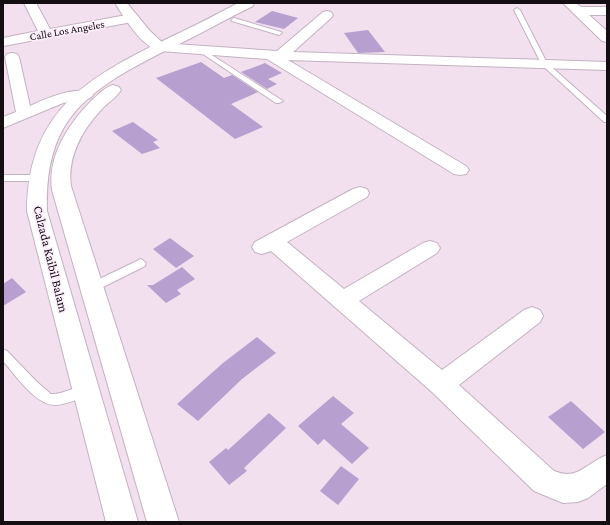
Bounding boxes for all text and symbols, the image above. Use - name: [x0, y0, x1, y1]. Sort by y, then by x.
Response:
- street label: Calle Los Angeles: [29, 18, 106, 43]
- street label: Calzada Kaibil Balam: [30, 204, 72, 315]

